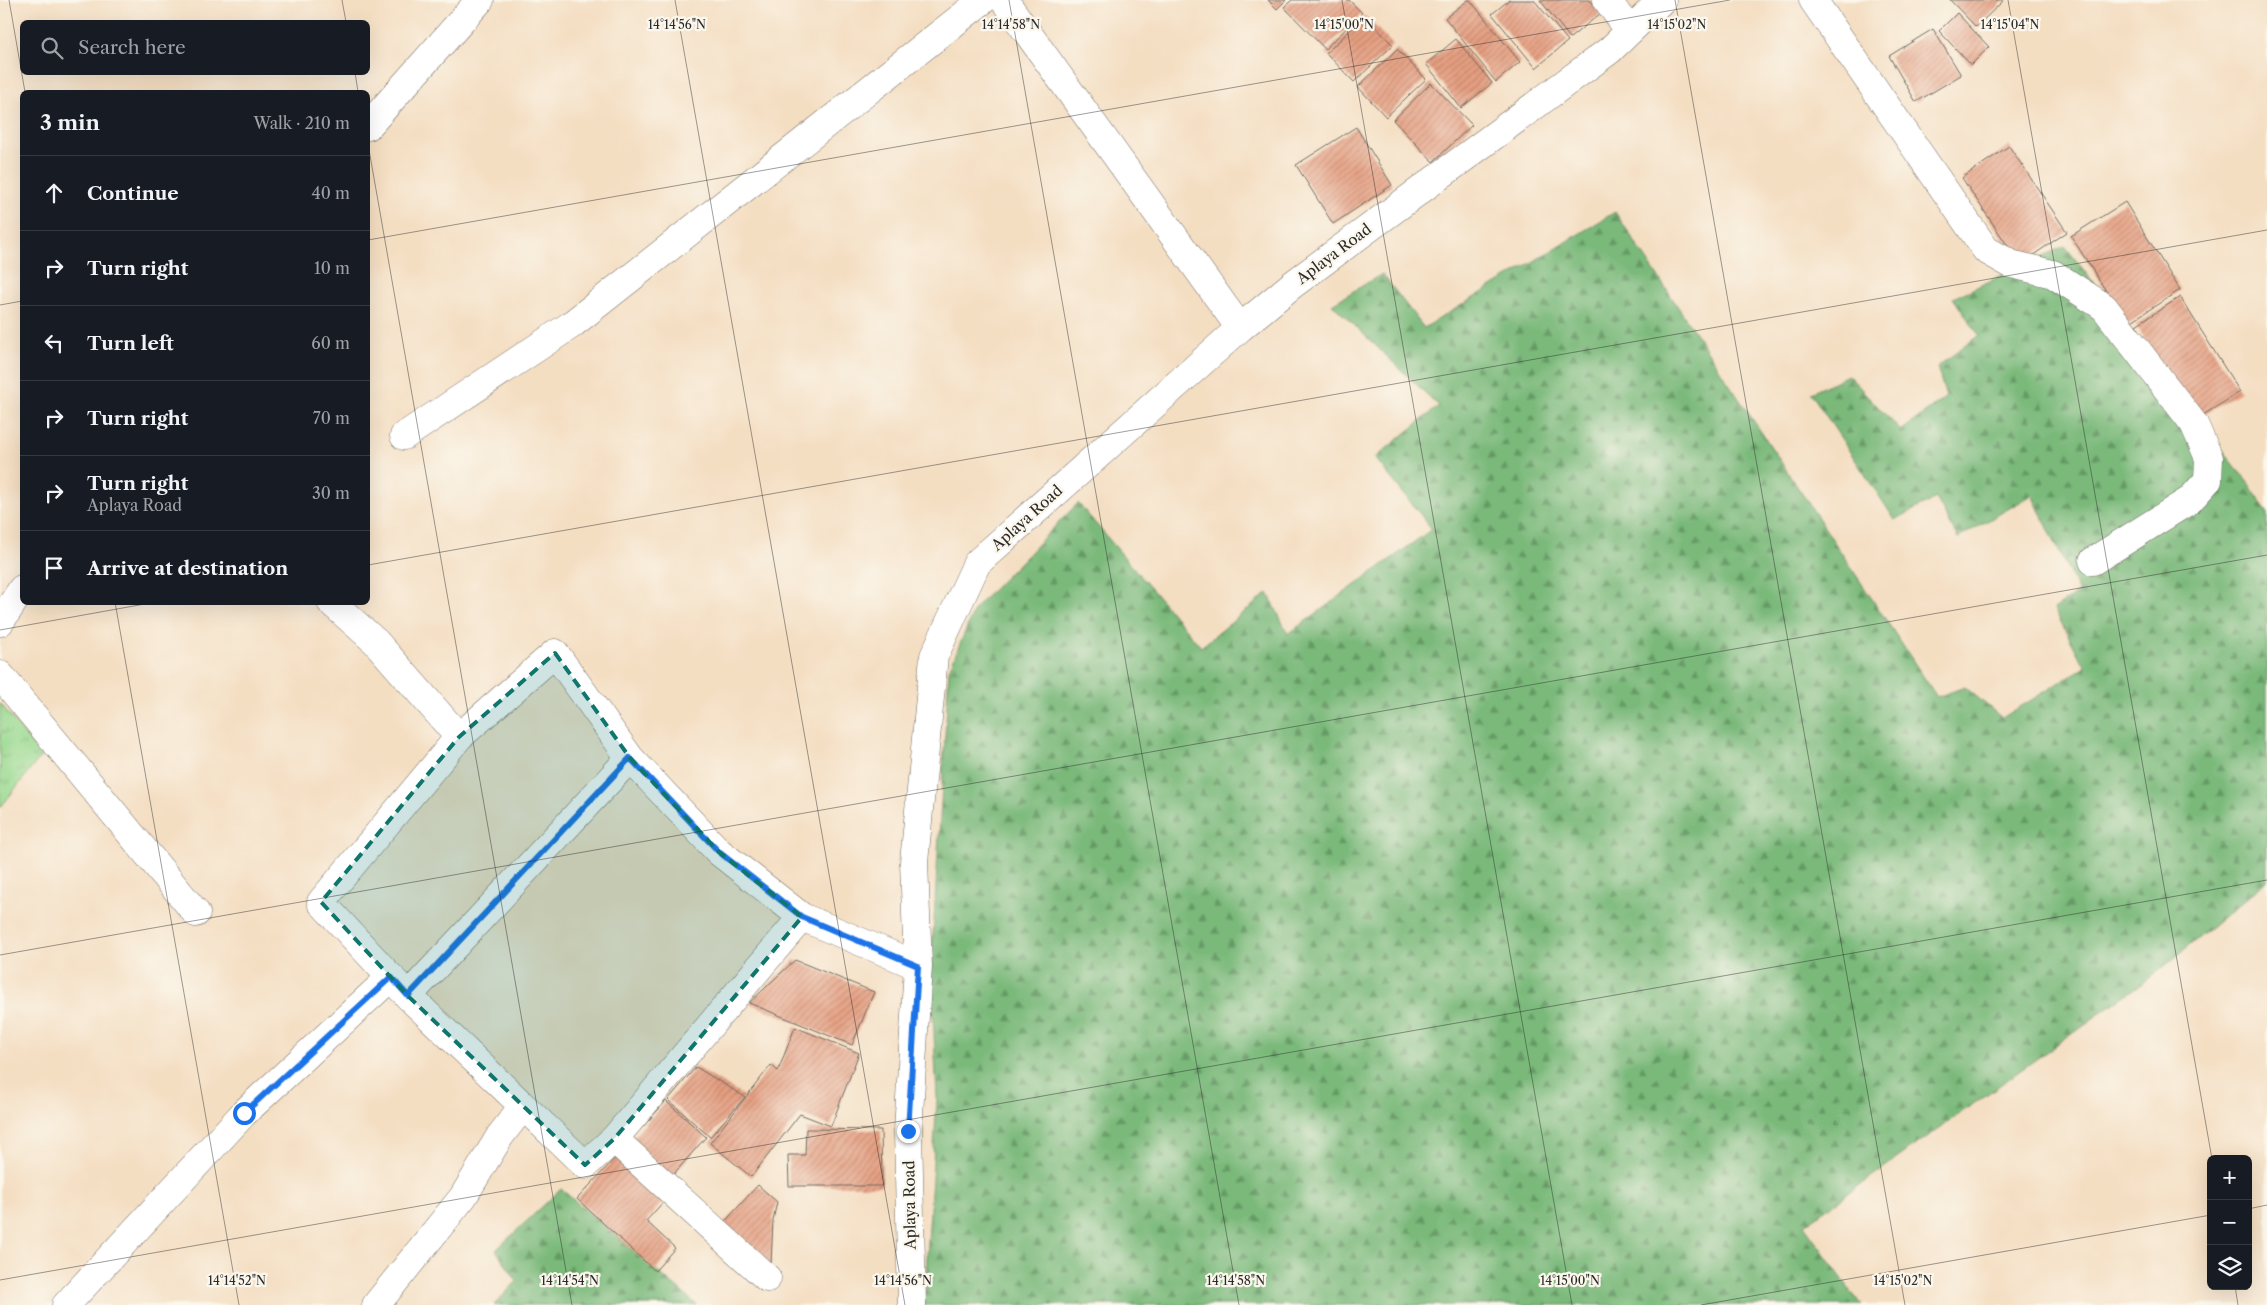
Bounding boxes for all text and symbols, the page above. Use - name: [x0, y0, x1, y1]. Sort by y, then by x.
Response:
- text: 14°14'56"N: [648, 17, 706, 32]
- text: 14°14'58"N: [982, 17, 1040, 32]
- text: 14°15'00"N: [1314, 17, 1374, 32]
- text: 14°15'02"N: [1648, 17, 1707, 32]
- text: 14°15'04"N: [1981, 17, 2039, 32]
- search box: [20, 20, 370, 75]
- icon: search: [38, 34, 66, 62]
- text: Search here: [78, 36, 186, 59]
- text: 3 min: [40, 110, 100, 135]
- text: Walk · 210 m: [254, 113, 350, 133]
- icon: ahead: [40, 179, 68, 207]
- text: Continue: [87, 182, 179, 205]
- text: 40 m: [311, 183, 350, 203]
- street label: Aplaya Road: [1292, 219, 1375, 289]
- icon: right: [40, 254, 68, 282]
- text: Turn right: [87, 257, 188, 280]
- text: 10 m: [314, 258, 350, 278]
- icon: left: [40, 329, 68, 357]
- text: Turn left: [87, 332, 174, 355]
- text: 60 m: [311, 333, 350, 353]
- icon: right: [40, 404, 68, 432]
- text: Turn right: [87, 407, 188, 430]
- text: 70 m: [313, 408, 350, 428]
- text: Turn right: [87, 472, 188, 495]
- icon: right: [40, 479, 68, 507]
- street label: Aplaya Road: [986, 481, 1066, 555]
- text: 30 m: [312, 483, 350, 503]
- text: Aplaya Road: [87, 495, 182, 515]
- icon: arrive: [40, 554, 68, 582]
- text: Arrive at destination: [87, 557, 288, 580]
- route start: [233, 1102, 256, 1125]
- route end: [897, 1120, 920, 1143]
- map controls: [2207, 1155, 2252, 1290]
- button: +: [2207, 1155, 2252, 1200]
- street label: Aplaya Road: [899, 1160, 920, 1251]
- button: −: [2207, 1200, 2252, 1245]
- button: layers: [2207, 1245, 2252, 1290]
- text: 14°14'52"N: [208, 1273, 266, 1288]
- text: 14°14'54"N: [541, 1273, 599, 1288]
- text: 14°14'56"N: [874, 1273, 932, 1288]
- text: 14°14'58"N: [1207, 1273, 1265, 1288]
- text: 14°15'00"N: [1540, 1273, 1600, 1288]
- text: 14°15'02"N: [1874, 1273, 1933, 1288]

